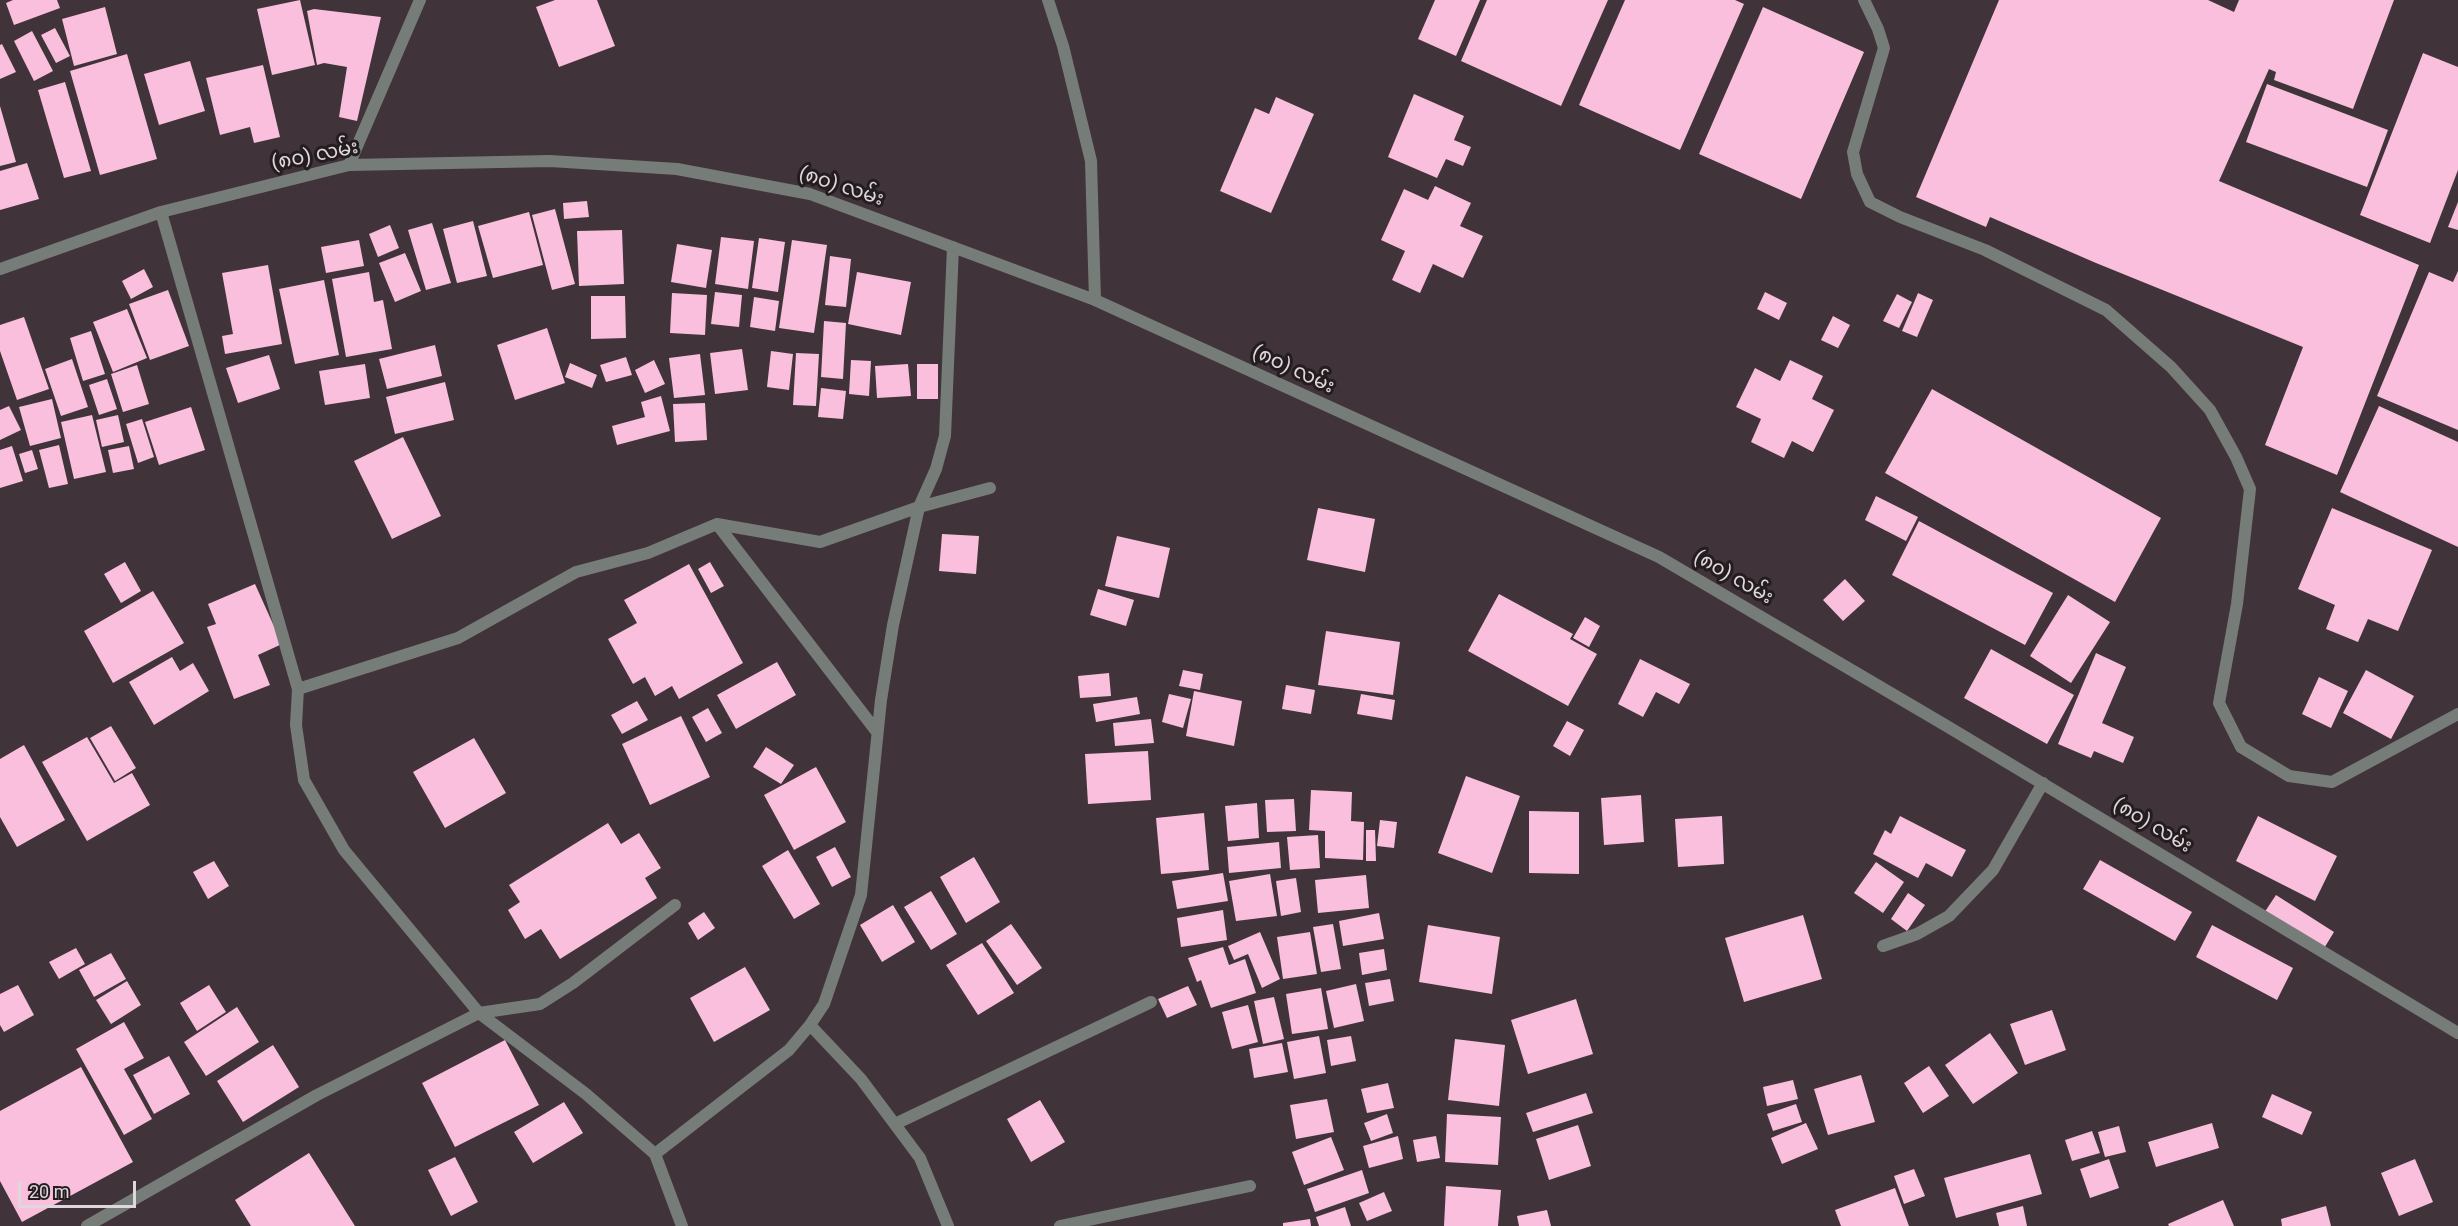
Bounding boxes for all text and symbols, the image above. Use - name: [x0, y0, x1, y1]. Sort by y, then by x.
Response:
- street label: (၈၀) လမ်း: [270, 136, 360, 176]
- street label: (၈၀) လမ်း: [796, 162, 886, 212]
- street label: (၈၀) လမ်း: [1248, 341, 1338, 399]
- street label: (၈၀) လမ်း: [1689, 546, 1777, 610]
- street label: (၈၀) လမ်း: [2108, 793, 2196, 859]
- scale bar: [21, 1169, 140, 1207]
- text: 20 m: [29, 1181, 69, 1202]

